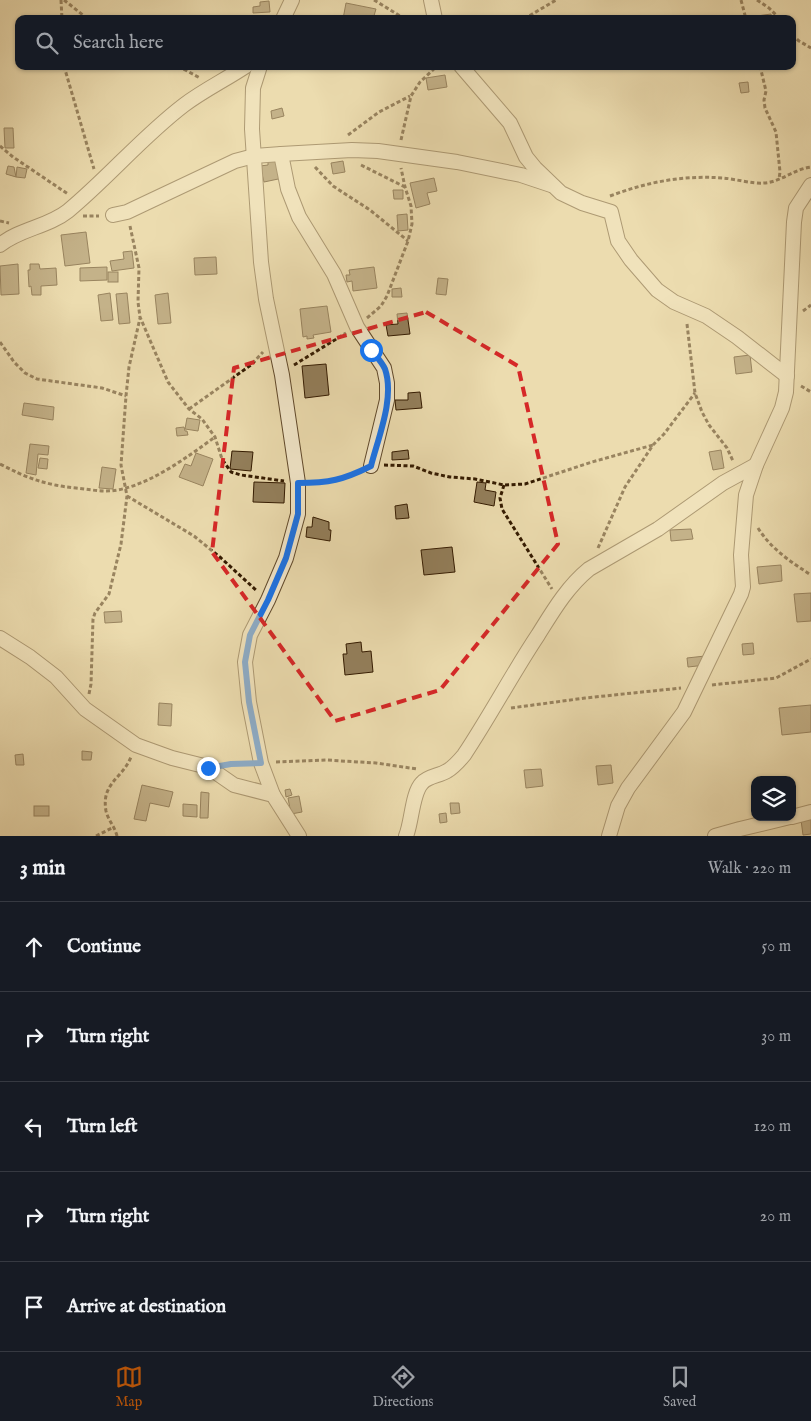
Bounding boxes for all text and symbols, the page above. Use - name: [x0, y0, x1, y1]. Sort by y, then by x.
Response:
- search box: [15, 15, 796, 70]
- icon: search: [33, 29, 61, 57]
- text: Search here: [73, 31, 164, 55]
- route start: [360, 339, 383, 362]
- route end: [197, 757, 220, 780]
- map controls: [751, 776, 796, 821]
- button: layers: [751, 776, 796, 821]
- text: 3 min: [20, 855, 65, 882]
- text: Walk · 220 m: [708, 859, 791, 879]
- icon: ahead: [20, 933, 48, 961]
- text: Continue: [67, 935, 141, 959]
- text: 50 m: [762, 937, 791, 957]
- icon: right: [20, 1023, 48, 1051]
- text: Turn right: [67, 1025, 149, 1049]
- text: 30 m: [761, 1027, 791, 1047]
- icon: left: [20, 1113, 48, 1141]
- text: Turn left: [67, 1115, 138, 1139]
- text: 120 m: [754, 1117, 791, 1137]
- icon: right: [20, 1203, 48, 1231]
- text: Turn right: [67, 1205, 149, 1229]
- text: 20 m: [760, 1207, 791, 1227]
- icon: arrive: [20, 1293, 48, 1321]
- text: Arrive at destination: [67, 1295, 226, 1319]
- tab: Map: [115, 1363, 143, 1411]
- tab: Directions: [372, 1363, 433, 1411]
- tab: Saved: [663, 1363, 696, 1411]

